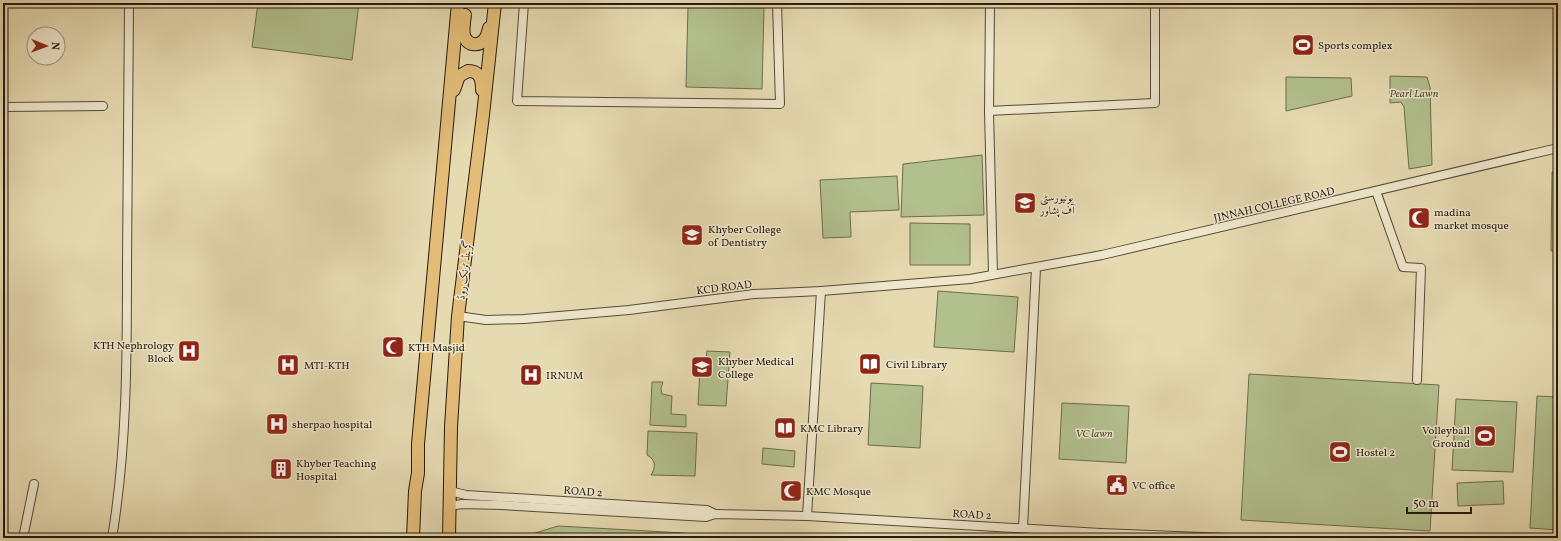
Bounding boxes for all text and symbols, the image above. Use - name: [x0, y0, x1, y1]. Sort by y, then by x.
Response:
- north arrow: [26, 26, 66, 66]
- sports icon: Sports complex: [1290, 32, 1316, 58]
- place label: Sports complex: [1318, 39, 1393, 54]
- text: N: [47, 42, 62, 50]
- park label: Pearl Lawn: [1390, 87, 1439, 102]
- street label: JINNAH COLLEGE ROAD: [1212, 184, 1336, 227]
- school or university icon: یونیورسٹی آف پشاور: [1012, 190, 1038, 216]
- place label: یونیورسٹی آف پشاور: [1039, 191, 1076, 219]
- mosque icon: madina market mosque: [1406, 205, 1432, 231]
- place label: madina market mosque: [1434, 206, 1509, 234]
- school or university icon: Khyber College of Dentistry: [679, 222, 705, 248]
- place label: Khyber College of Dentistry: [708, 223, 781, 251]
- street label: گرینڈ ٹرنک روڈ: [453, 239, 477, 301]
- street label: KCD ROAD: [696, 278, 753, 299]
- mosque icon: KTH Masjid: [380, 334, 406, 360]
- hospital icon: KTH Nephrology Block: [176, 338, 202, 364]
- place label: KTH Nephrology Block: [93, 339, 174, 367]
- place label: KTH Masjid: [408, 341, 465, 356]
- library icon: Civil Library: [857, 351, 883, 377]
- hospital icon: MTI-KTH: [275, 352, 301, 378]
- school or university icon: Khyber Medical College: [689, 354, 715, 380]
- place label: Khyber Medical College: [718, 355, 794, 383]
- place label: Civil Library: [886, 358, 947, 373]
- place label: MTI-KTH: [304, 359, 350, 374]
- hospital icon: IRNUM: [518, 362, 544, 388]
- place label: IRNUM: [546, 369, 583, 384]
- hospital icon: sherpao hospital: [264, 411, 290, 437]
- library icon: KMC Library: [772, 415, 798, 441]
- place label: sherpao hospital: [292, 418, 372, 433]
- place label: KMC Library: [800, 422, 863, 437]
- sports icon: Volleyball Ground: [1472, 423, 1498, 449]
- place label: Volleyball Ground: [1422, 424, 1470, 452]
- park label: VC lawn: [1075, 427, 1113, 442]
- sports icon: Hostel 2: [1327, 439, 1353, 465]
- place label: Hostel 2: [1356, 446, 1395, 461]
- building icon: Khyber Teaching Hospital: [268, 456, 294, 482]
- place label: Khyber Teaching Hospital: [296, 457, 377, 485]
- public building icon: VC office: [1104, 472, 1130, 498]
- mosque icon: KMC Mosque: [778, 478, 804, 504]
- place label: VC office: [1132, 479, 1175, 494]
- street label: ROAD 2: [563, 484, 603, 501]
- place label: KMC Mosque: [806, 485, 871, 500]
- scale bar: [1407, 489, 1471, 515]
- text: 50 m: [1413, 496, 1439, 512]
- street label: ROAD 2: [952, 507, 992, 524]

